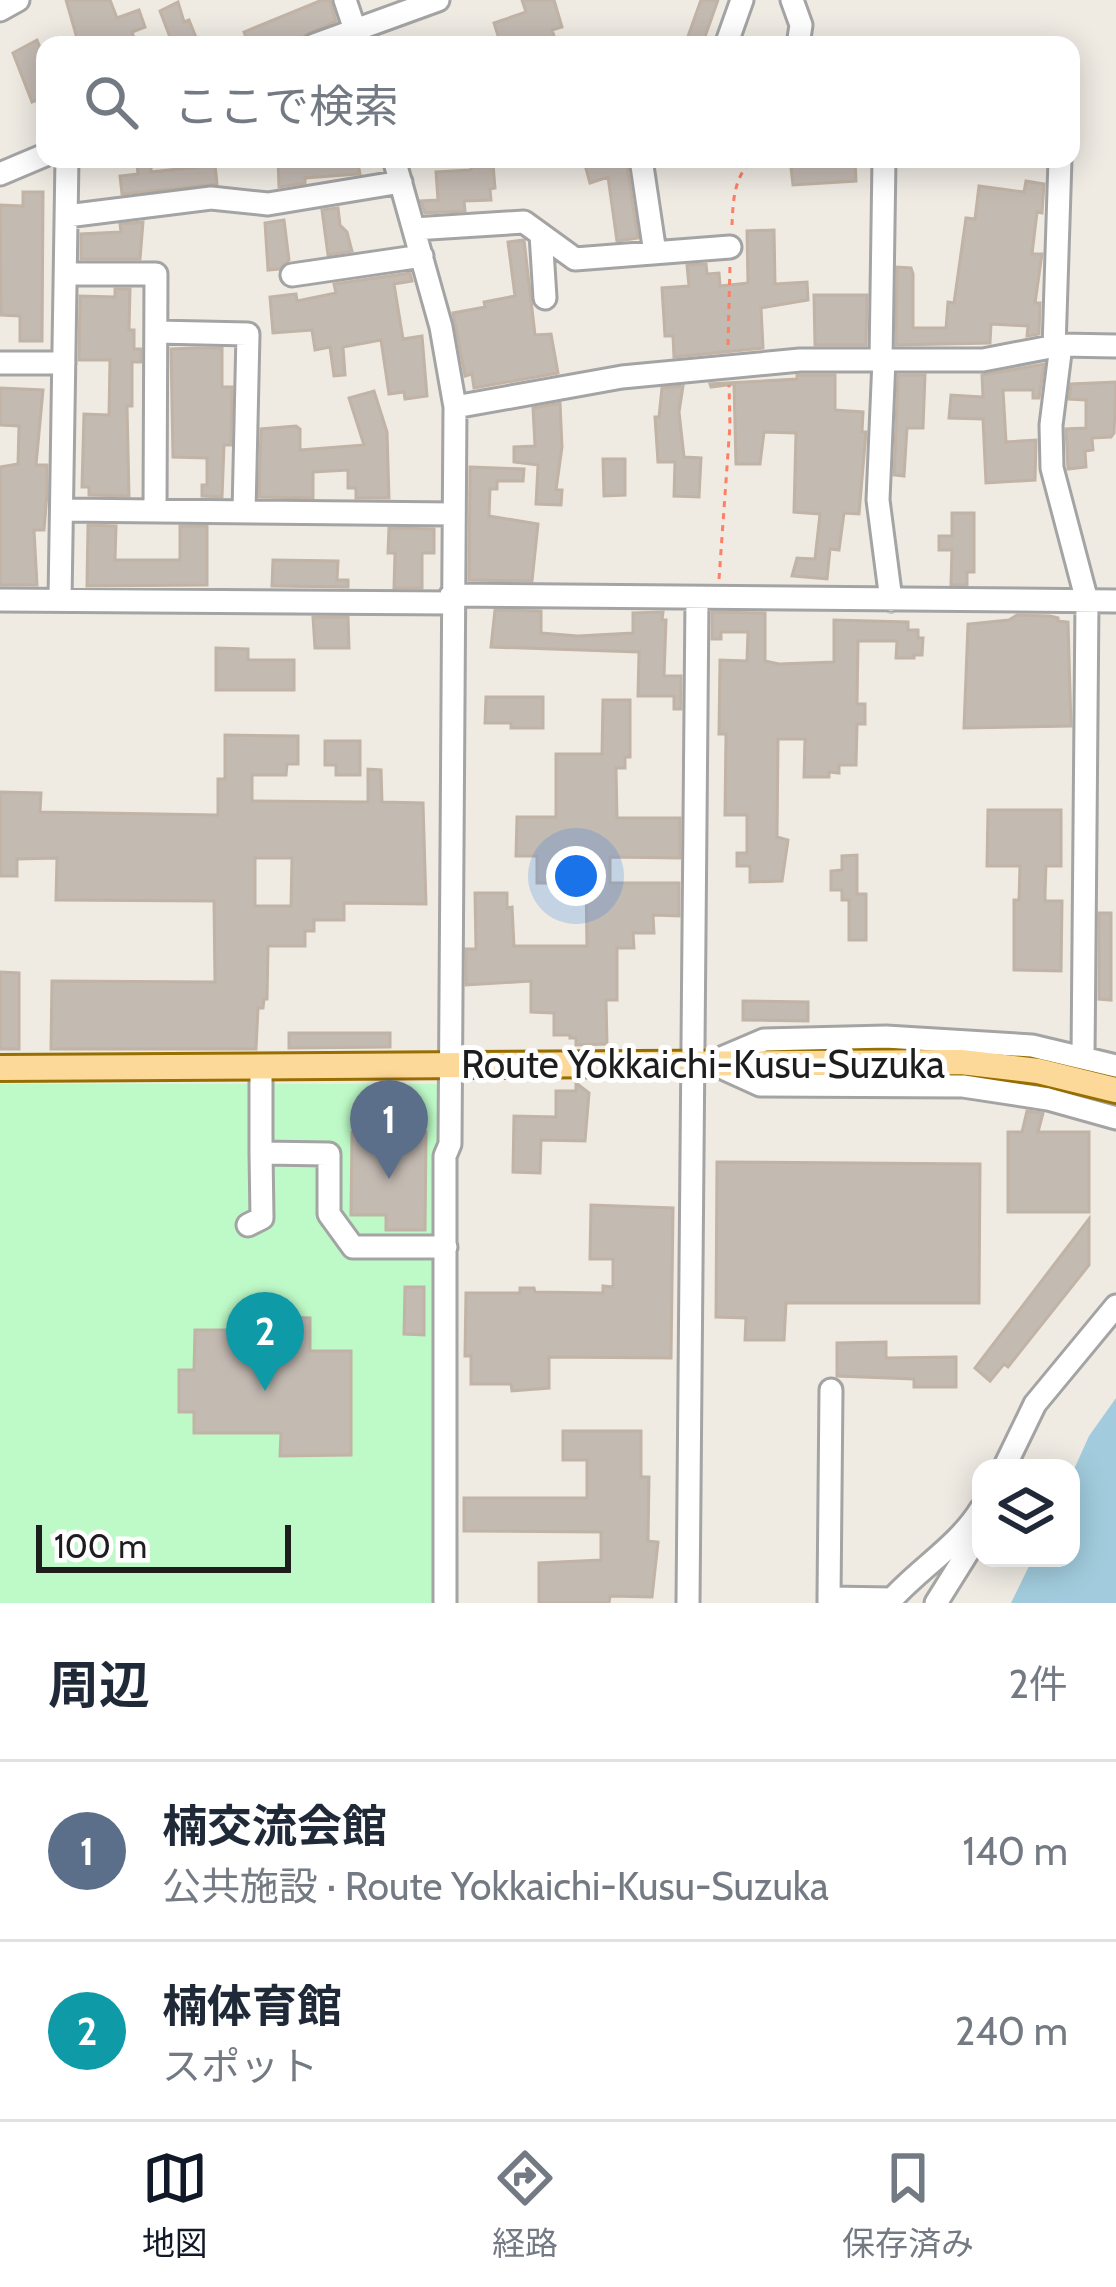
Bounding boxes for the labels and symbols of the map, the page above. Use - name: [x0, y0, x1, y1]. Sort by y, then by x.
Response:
- your location: [546, 846, 606, 906]
- street label: Route Yokkaichi-Kusu-Suzuka: [461, 1040, 945, 1088]
- pin: 1: [350, 1080, 428, 1179]
- pin: 2: [226, 1292, 304, 1391]
- scale bar: [36, 1519, 291, 1572]

